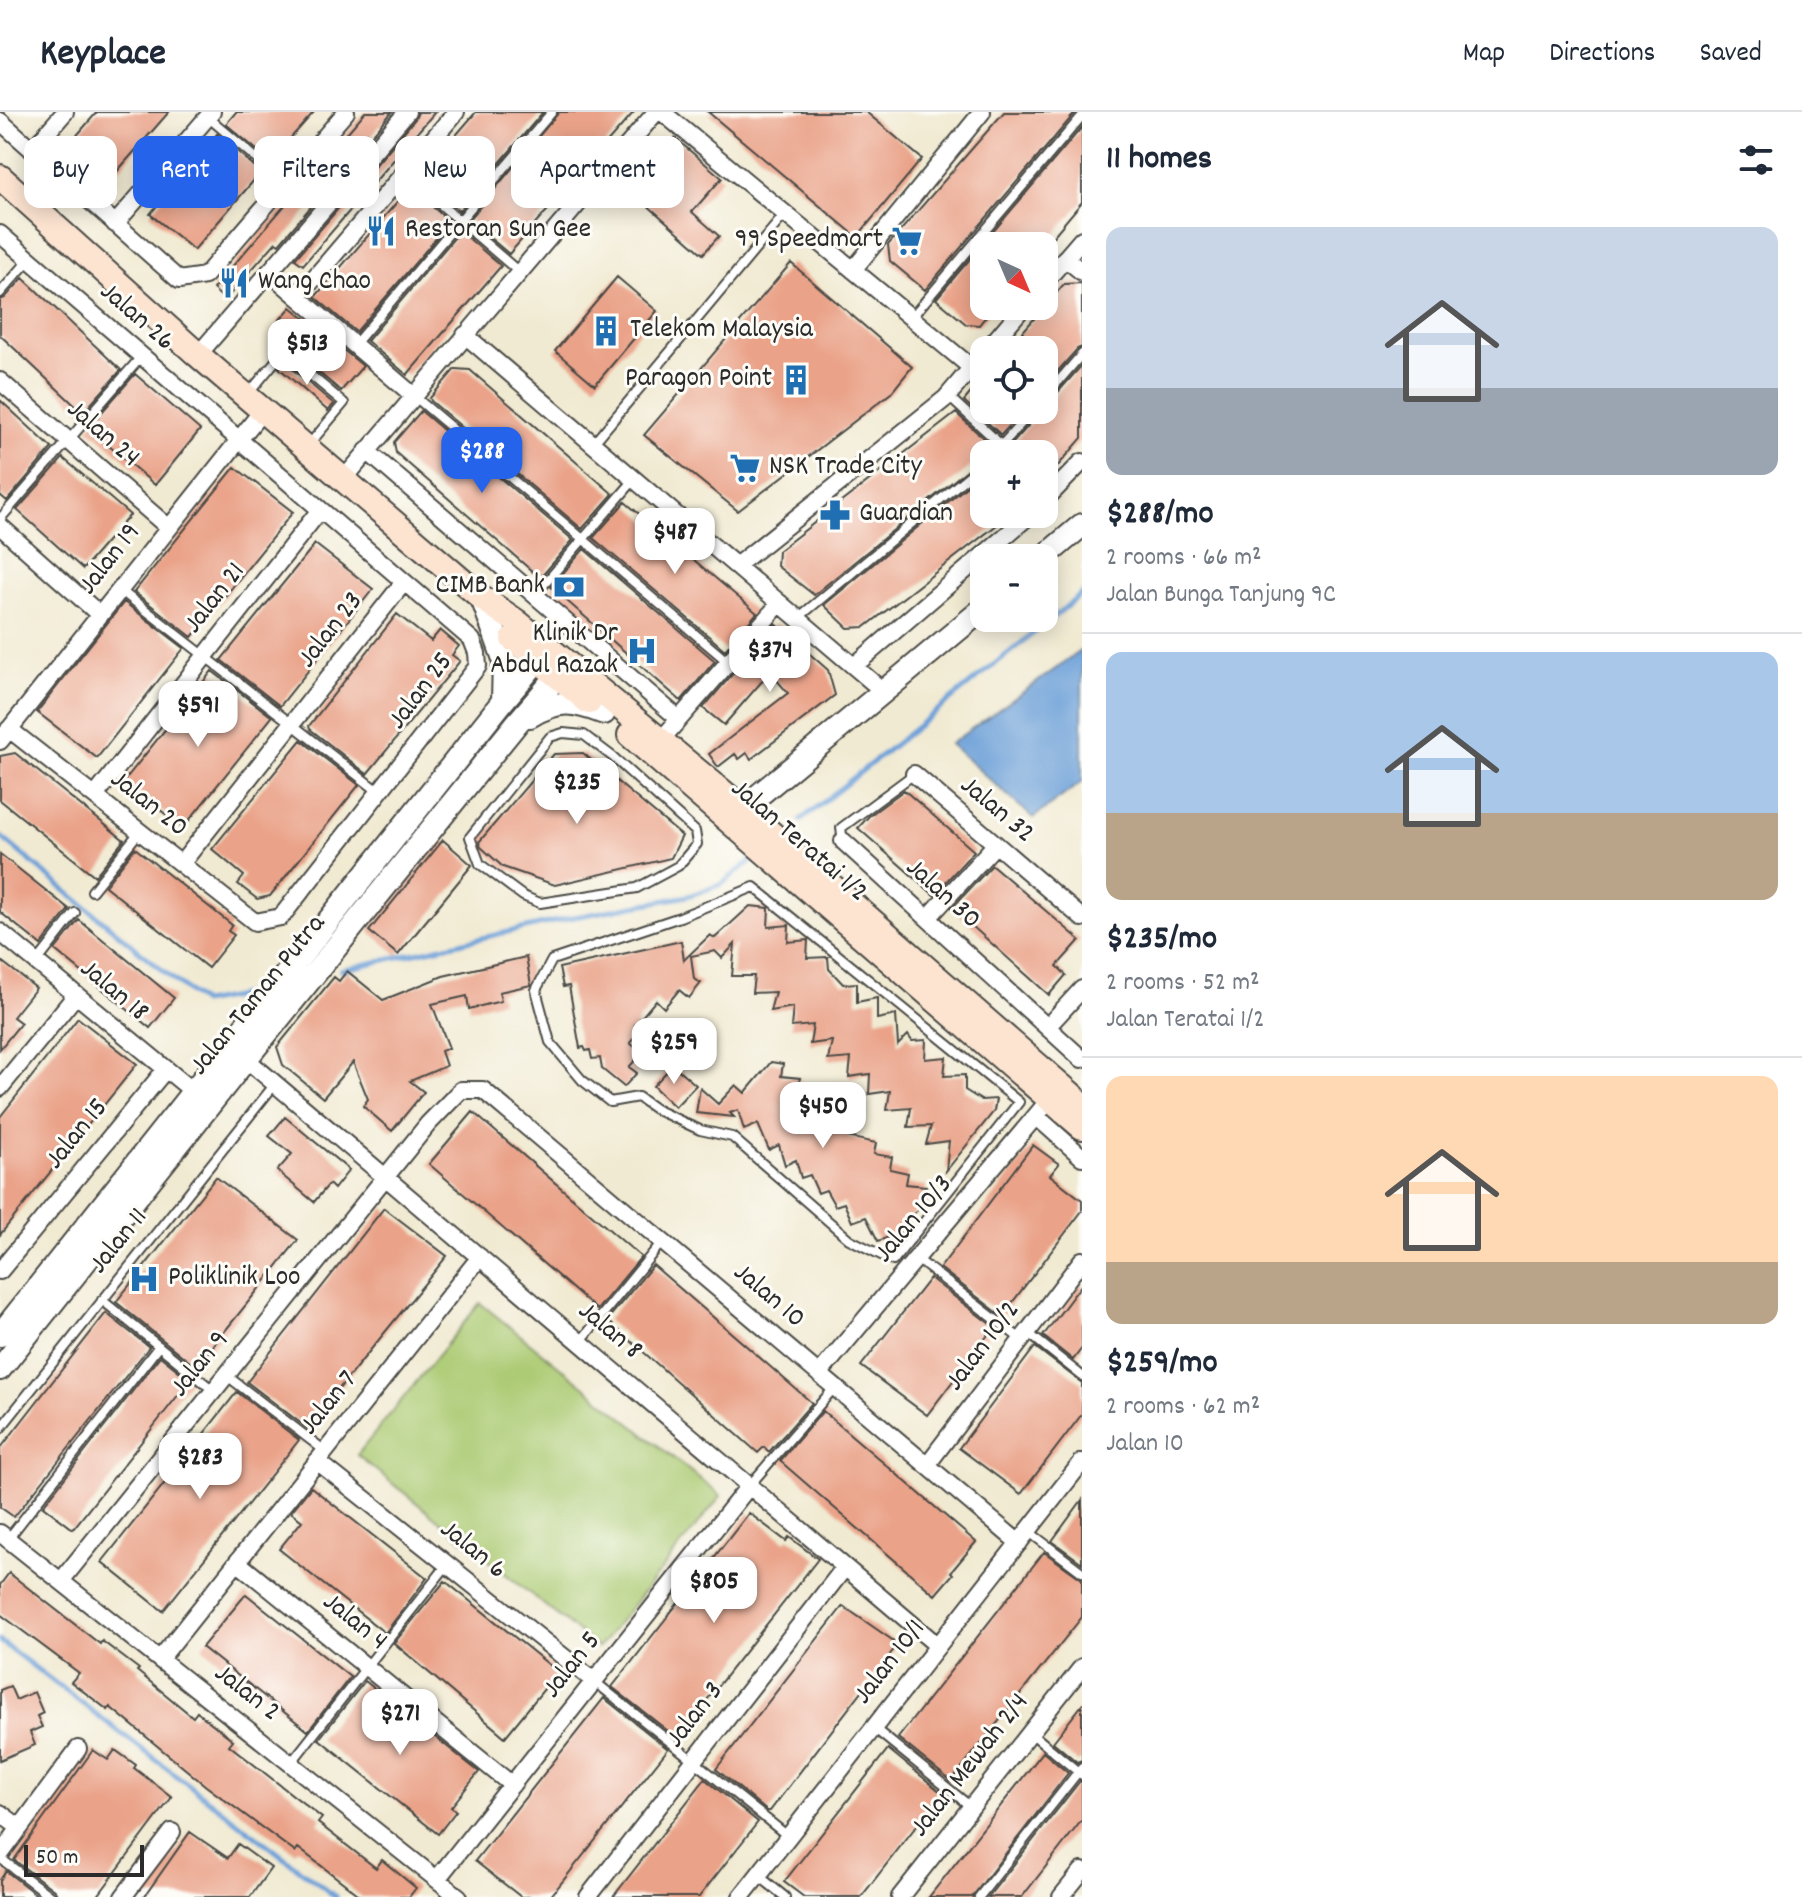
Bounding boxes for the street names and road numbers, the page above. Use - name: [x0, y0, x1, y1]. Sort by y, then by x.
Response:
- street label: Jalan 26: [90, 274, 182, 362]
- street label: Jalan 24: [56, 392, 148, 478]
- street label: Jalan 19: [70, 516, 152, 604]
- street label: Jalan 21: [175, 555, 257, 643]
- street label: Jalan 23: [289, 584, 375, 678]
- street label: Jalan 25: [380, 645, 464, 739]
- street label: Jalan 20: [100, 762, 196, 848]
- street label: Jalan 32: [950, 768, 1042, 854]
- street label: Jalan Teratai 1/2: [720, 771, 876, 913]
- street label: Jalan 30: [895, 850, 989, 940]
- street label: Jalan Taman Putra: [181, 906, 337, 1085]
- street label: Jalan 18: [70, 951, 156, 1033]
- street label: Jalan 15: [37, 1091, 119, 1179]
- street label: Jalan 10/3: [866, 1167, 964, 1273]
- street label: Jalan 11: [81, 1200, 159, 1284]
- street label: Jalan 10: [723, 1255, 813, 1339]
- street label: Jalan 8: [568, 1293, 650, 1371]
- street label: Jalan 10/2: [937, 1293, 1031, 1401]
- street label: Jalan 9: [162, 1323, 240, 1407]
- street label: Jalan 7: [291, 1363, 369, 1445]
- street label: Jalan 6: [430, 1511, 514, 1591]
- street label: Jalan 4: [313, 1584, 395, 1662]
- street label: Jalan 10/1: [845, 1612, 937, 1714]
- street label: Jalan 5: [534, 1624, 612, 1708]
- street label: Jalan 2: [204, 1655, 288, 1733]
- street label: Jalan 3: [657, 1674, 735, 1758]
- street label: Jalan Mewah 2/4: [902, 1685, 1040, 1847]

